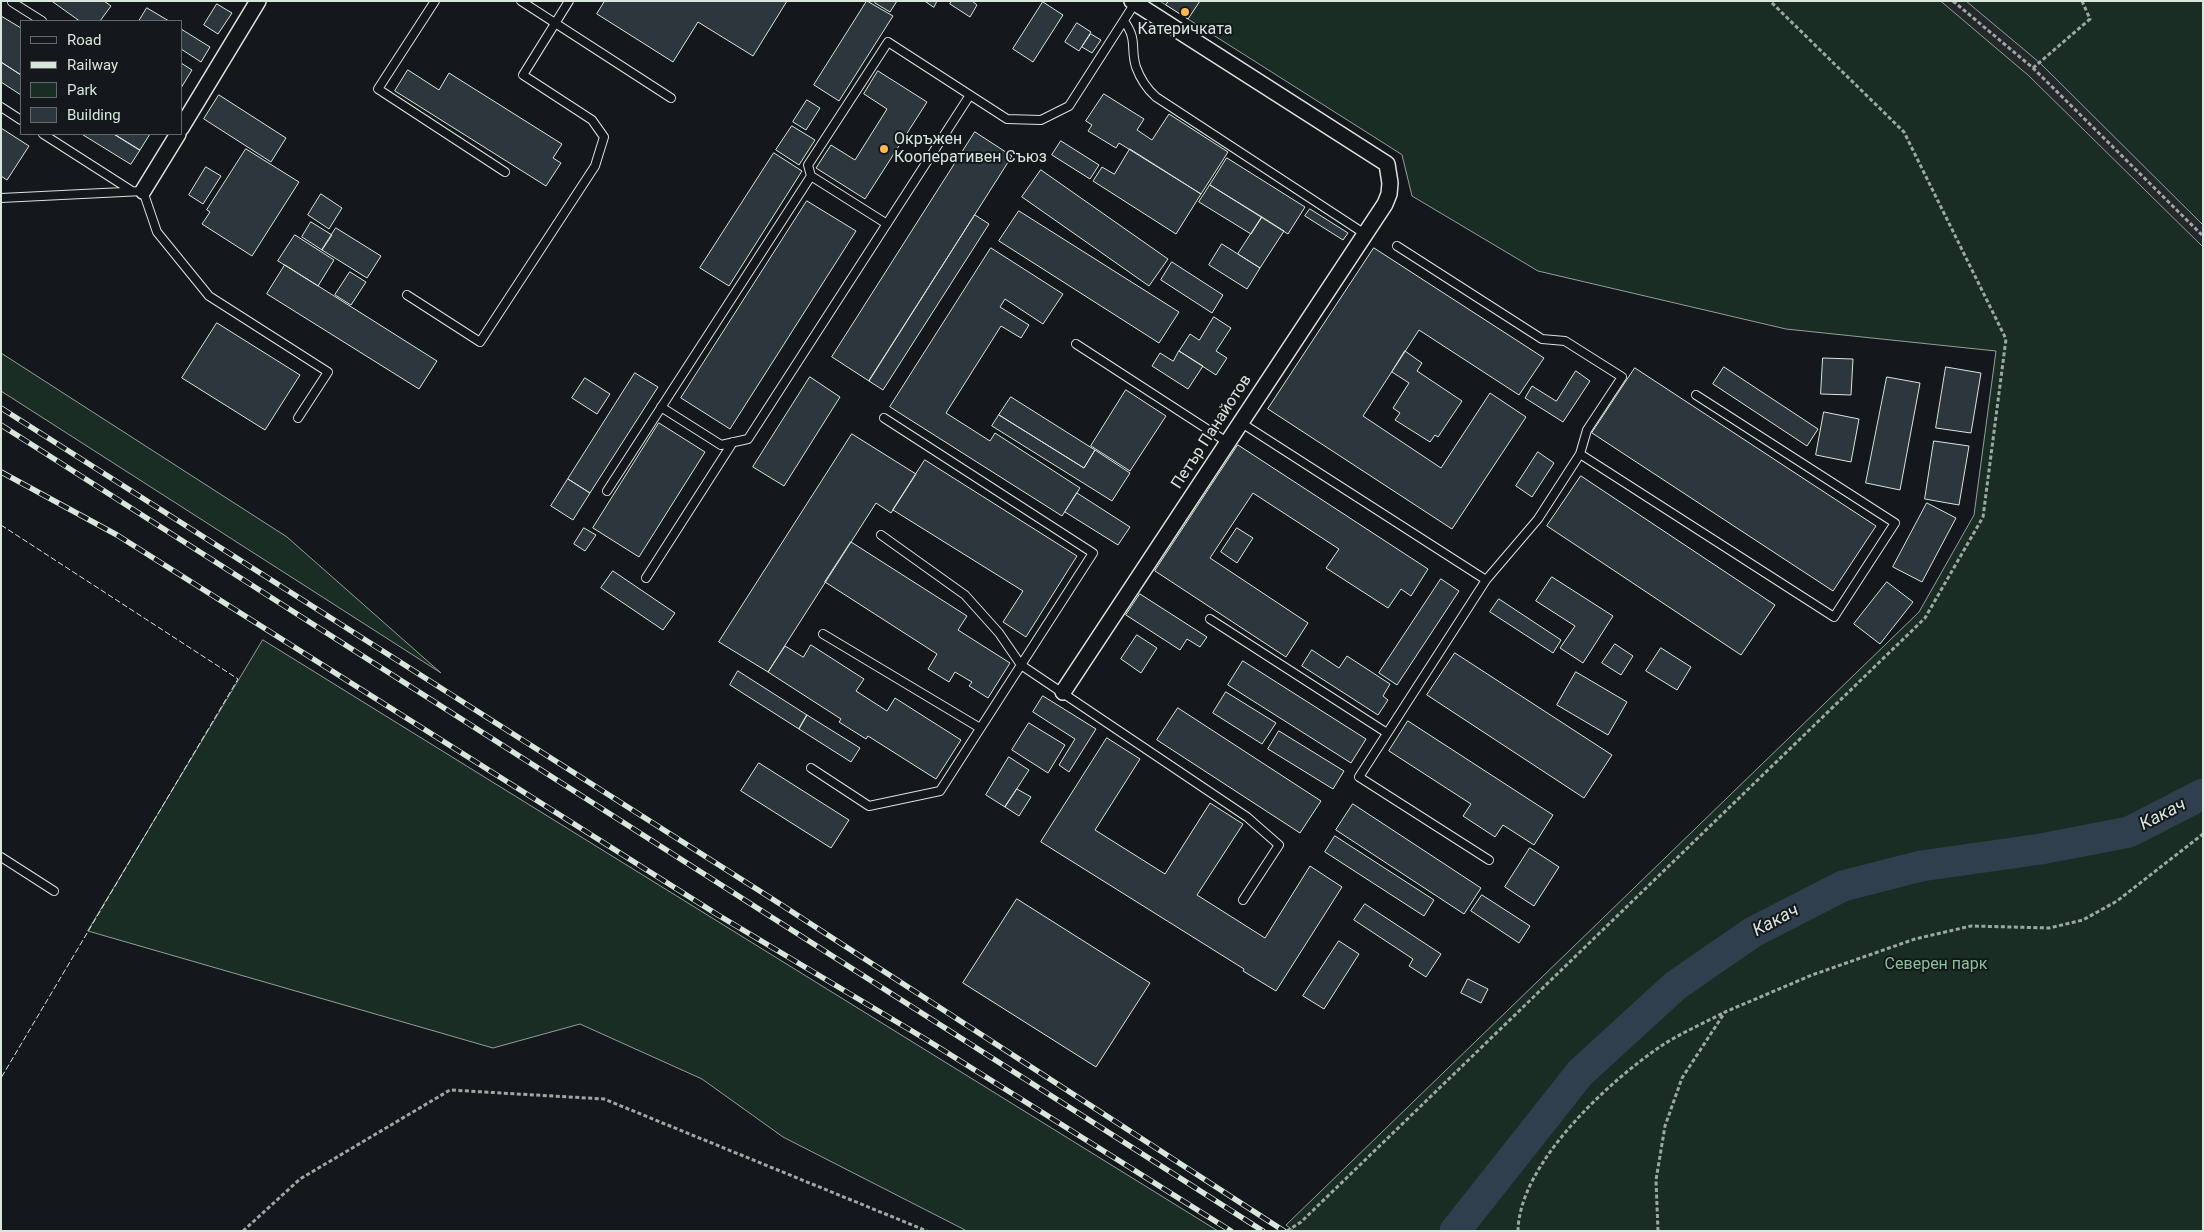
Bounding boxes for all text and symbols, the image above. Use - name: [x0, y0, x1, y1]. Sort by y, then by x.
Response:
- marker: Катеричката: [1179, 6, 1191, 18]
- legend: [20, 20, 182, 135]
- place label: Катеричката: [1138, 20, 1232, 40]
- text: Road: [67, 31, 101, 49]
- text: Railway: [67, 56, 118, 74]
- text: Park: [67, 81, 97, 99]
- text: Building: [67, 106, 121, 124]
- place label: Окръжен Кооперативен Съюз: [894, 130, 1047, 168]
- marker: Окръжен Кооперативен Съюз: [878, 143, 890, 155]
- street label: Петър Панайотов: [1168, 371, 1256, 493]
- water label: Какач: [2136, 794, 2190, 836]
- water label: Какач: [1749, 900, 1803, 942]
- park label: Северен парк: [1885, 955, 1987, 975]

